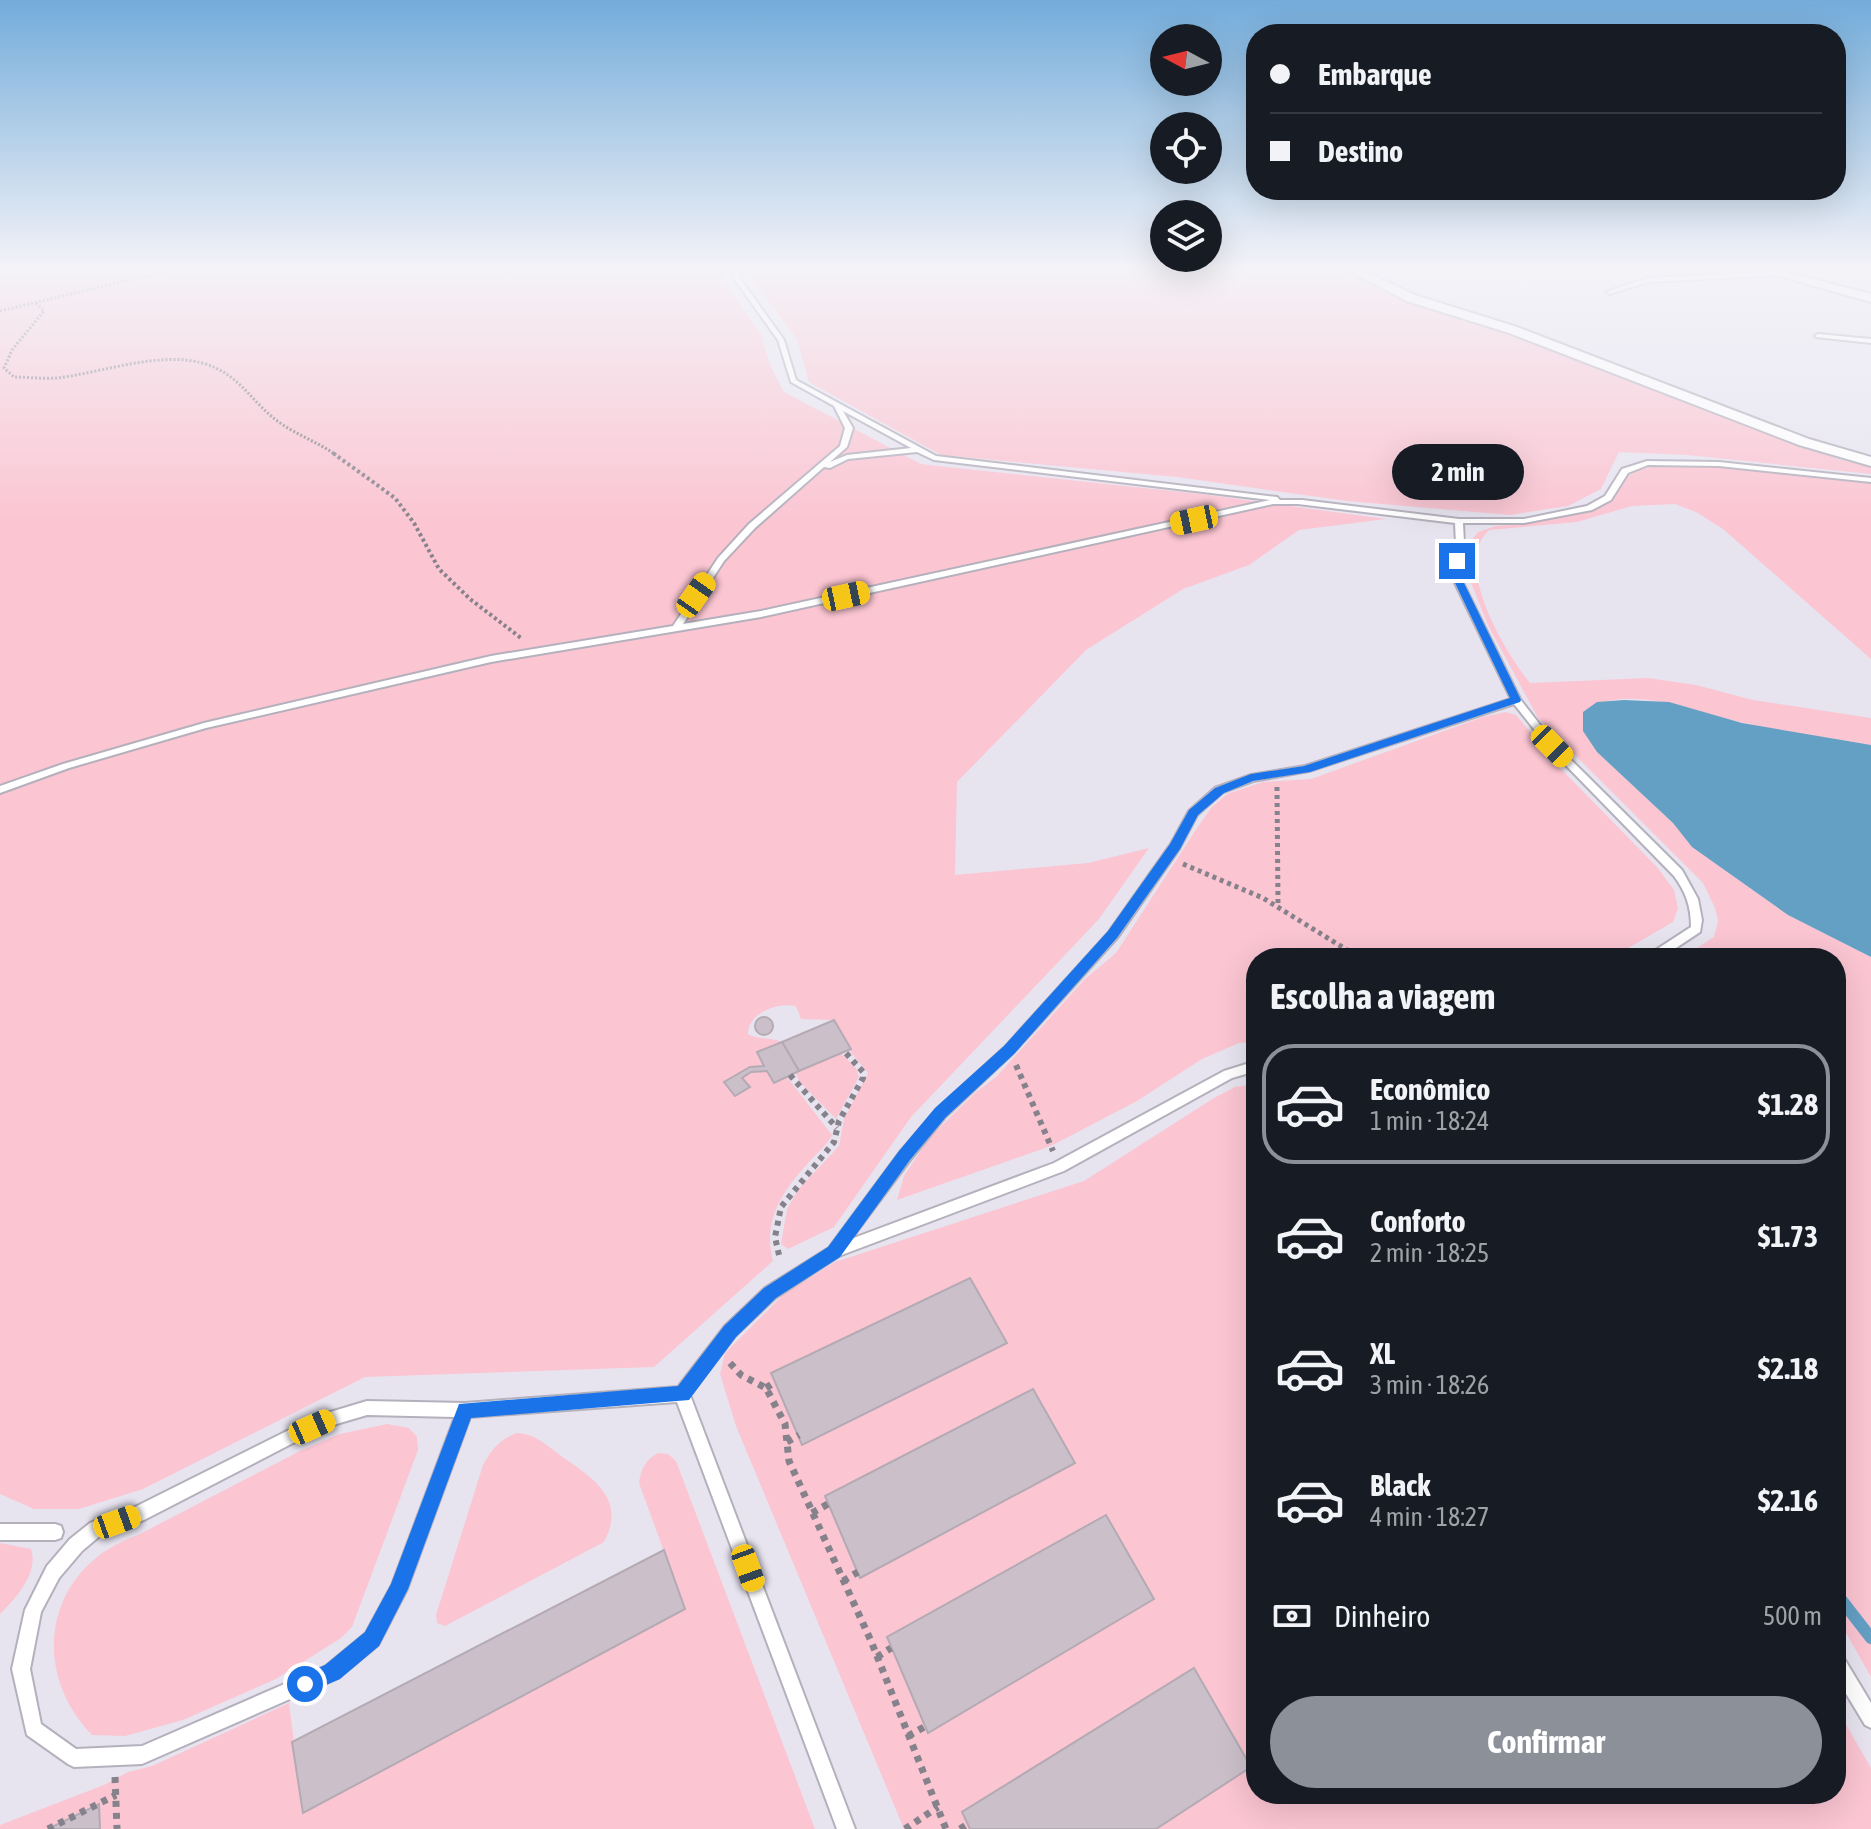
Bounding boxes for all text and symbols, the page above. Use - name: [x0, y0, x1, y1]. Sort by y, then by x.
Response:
- north arrow: [1150, 24, 1222, 96]
- map controls: [1150, 24, 1222, 272]
- text: Embarque: [1318, 57, 1432, 91]
- button: locate: [1150, 112, 1222, 184]
- text: Destino: [1318, 134, 1403, 168]
- button: layers: [1150, 200, 1222, 272]
- callout: 2 min: [1391, 445, 1523, 501]
- text: 2 min: [1431, 457, 1485, 487]
- car: [1168, 503, 1220, 537]
- route end: [1439, 543, 1475, 579]
- car: [672, 568, 720, 622]
- car: [820, 579, 872, 613]
- car: [1527, 721, 1577, 771]
- text: Escolha a viagem: [1270, 975, 1496, 1017]
- icon: car: [1274, 1068, 1346, 1140]
- text: Econômico: [1370, 1072, 1490, 1106]
- text: $1.28: [1758, 1087, 1818, 1121]
- text: 1 min · 18:24: [1370, 1106, 1489, 1136]
- icon: car: [1274, 1200, 1346, 1272]
- text: Conforto: [1370, 1204, 1466, 1238]
- text: $1.73: [1758, 1219, 1818, 1253]
- text: 2 min · 18:25: [1370, 1238, 1489, 1268]
- icon: car: [1274, 1332, 1346, 1404]
- text: XL: [1370, 1336, 1395, 1370]
- text: $2.18: [1758, 1351, 1818, 1385]
- text: 3 min · 18:26: [1370, 1370, 1489, 1400]
- car: [285, 1406, 339, 1448]
- icon: car: [1274, 1464, 1346, 1536]
- text: Black: [1370, 1468, 1430, 1502]
- text: $2.16: [1758, 1483, 1818, 1517]
- text: 4 min · 18:27: [1370, 1502, 1489, 1532]
- car: [90, 1503, 144, 1541]
- car: [729, 1541, 767, 1595]
- icon: cash: [1270, 1594, 1314, 1638]
- text: Dinheiro: [1334, 1599, 1430, 1633]
- text: 500 m: [1763, 1601, 1822, 1631]
- route start: [287, 1666, 323, 1702]
- button: Confirmar: [1270, 1696, 1822, 1788]

